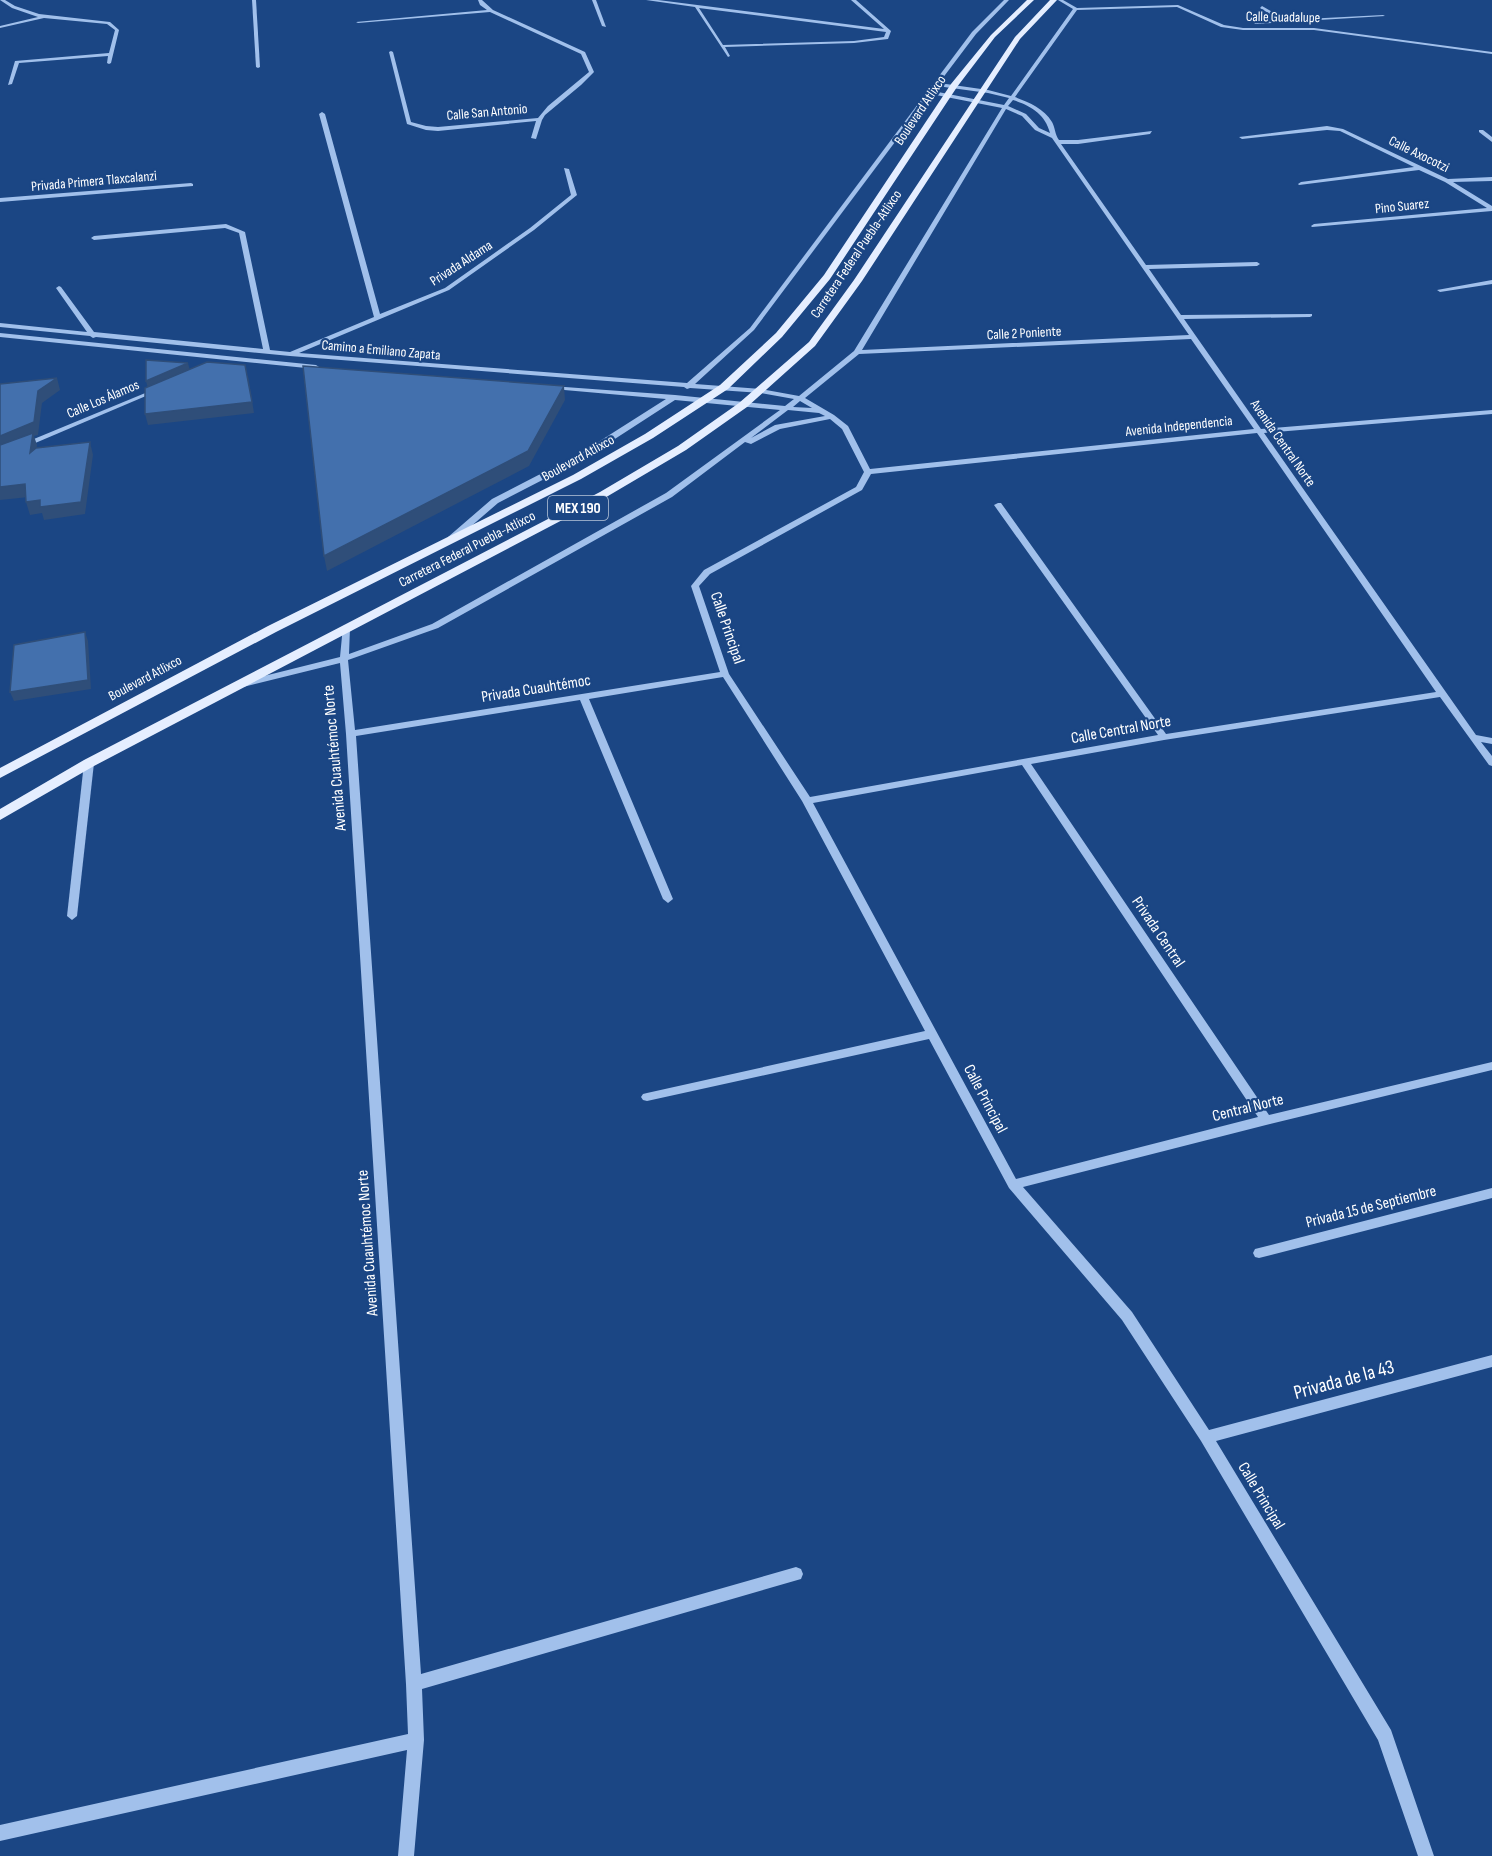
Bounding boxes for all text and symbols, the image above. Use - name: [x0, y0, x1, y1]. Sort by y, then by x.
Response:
- street label: Calle Guadalupe: [1246, 8, 1320, 26]
- street label: Boulevard Atlixco: [890, 72, 950, 148]
- street label: Calle San Antonio: [446, 100, 528, 124]
- street label: Calle Axocotzi: [1386, 132, 1452, 176]
- street label: Privada Primera Tlaxcalanzi: [30, 167, 158, 195]
- street label: Carretera Federal Puebla-Atlixco: [807, 187, 905, 321]
- street label: Pino Suarez: [1374, 195, 1430, 217]
- street label: Privada Aldama: [427, 237, 495, 289]
- street label: Calle 2 Poniente: [986, 323, 1062, 343]
- street label: Camino a Emiliano Zapata: [321, 336, 441, 364]
- street label: Calle Los Álamos: [64, 376, 142, 422]
- street label: Avenida Central Norte: [1246, 395, 1319, 490]
- street label: Avenida Independencia: [1124, 412, 1233, 440]
- street label: Boulevard Atlixco: [539, 431, 618, 485]
- road number: MEX 190: [548, 496, 608, 520]
- street label: Carretera Federal Puebla-Atlixco: [396, 507, 538, 591]
- street label: Calle Principal: [706, 590, 748, 667]
- street label: Boulevard Atlixco: [105, 651, 185, 704]
- street label: Privada Cuauhtémoc: [480, 671, 592, 707]
- street label: Avenida Cuauhtémoc Norte: [319, 684, 351, 833]
- street label: Calle Central Norte: [1069, 712, 1173, 748]
- street label: Privada Central: [1127, 893, 1189, 971]
- street label: Calle Principal: [959, 1061, 1011, 1137]
- street label: Central Norte: [1210, 1090, 1286, 1126]
- street label: Avenida Cuauhtémoc Norte: [353, 1169, 383, 1318]
- street label: Privada 15 de Septiembre: [1304, 1182, 1438, 1232]
- street label: Privada de la 43: [1291, 1355, 1397, 1405]
- street label: Calle Principal: [1234, 1459, 1288, 1533]

